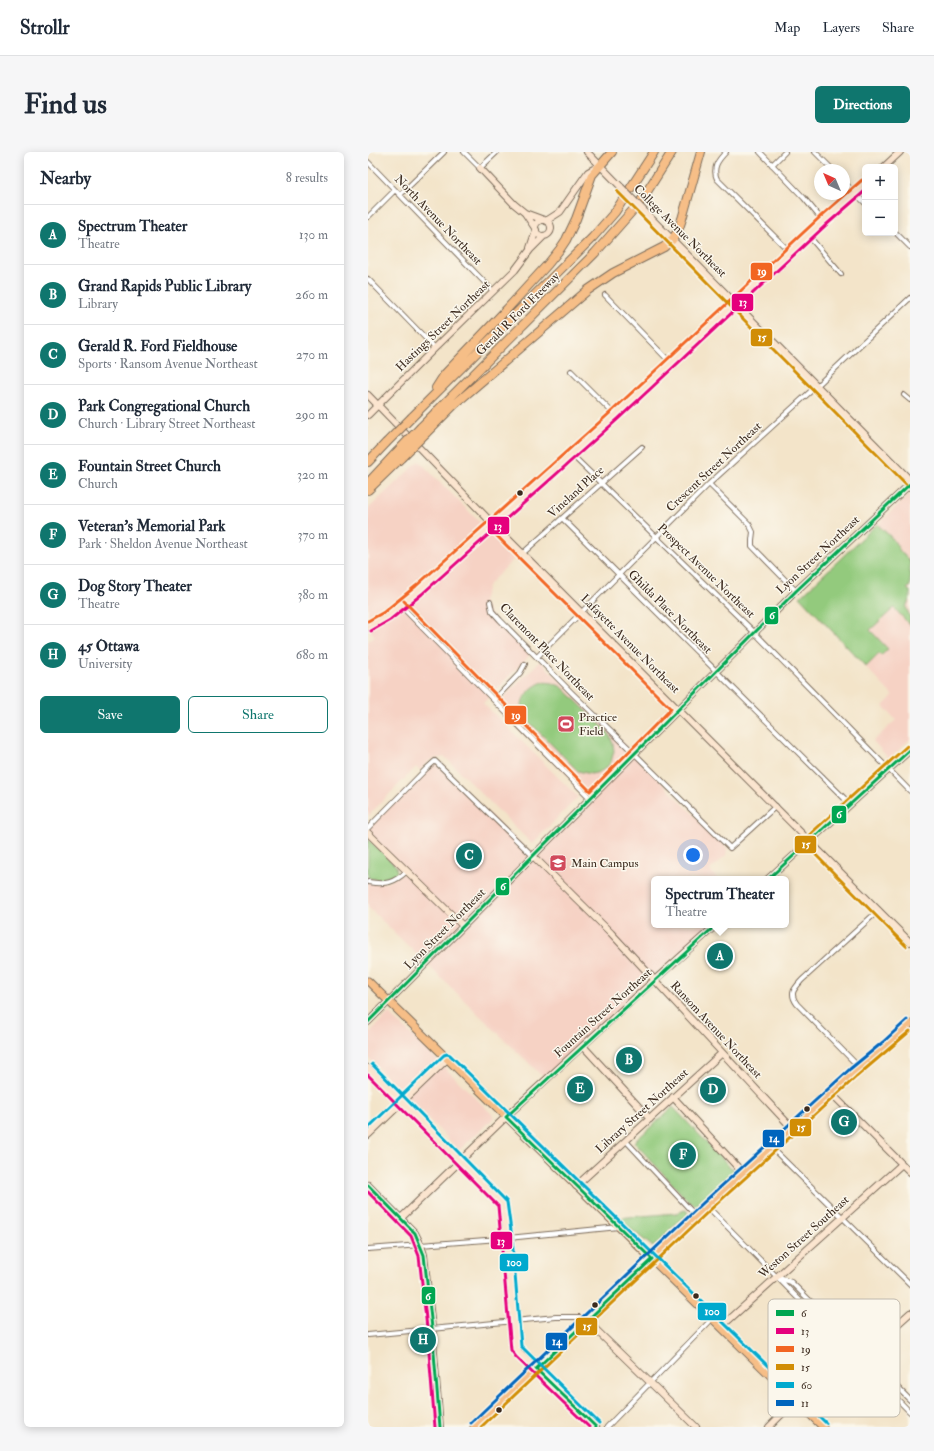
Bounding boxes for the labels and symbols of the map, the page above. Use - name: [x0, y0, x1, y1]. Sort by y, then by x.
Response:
- north arrow: [814, 164, 850, 200]
- street label: North Avenue Northeast: [391, 172, 485, 268]
- street label: College Avenue Northeast: [630, 181, 730, 281]
- line badge: 19: [750, 262, 773, 281]
- text: 19: [757, 265, 767, 278]
- street label: Gerald R Ford Freeway: [473, 269, 563, 359]
- street label: Hastings Street Northeast: [393, 277, 493, 375]
- line badge: 13: [731, 293, 754, 312]
- text: 13: [739, 296, 747, 309]
- line badge: 15: [750, 328, 773, 347]
- text: 15: [758, 331, 767, 344]
- street label: Crescent Street Northeast: [663, 419, 765, 515]
- street label: Vineland Place: [545, 463, 607, 521]
- unlabelled marker: [515, 488, 525, 498]
- street label: Lyon Street Northeast: [773, 512, 863, 598]
- line badge: 13: [487, 516, 510, 535]
- text: 13: [494, 520, 502, 533]
- street label: Prospect Avenue Northeast: [654, 521, 758, 622]
- street label: Ghilda Place Northeast: [625, 567, 715, 657]
- street label: Lafayette Avenue Northeast: [577, 591, 683, 697]
- street label: Claremont Place Northeast: [496, 600, 598, 704]
- line badge: 6: [764, 606, 779, 625]
- text: 6: [769, 609, 776, 622]
- line badge: 19: [504, 705, 527, 725]
- text: 19: [511, 709, 521, 722]
- place label: Practice Field: [579, 710, 617, 739]
- sports icon: Practice Field: [556, 714, 576, 734]
- line badge: 6: [831, 805, 847, 824]
- text: 6: [836, 808, 843, 821]
- line badge: 15: [794, 835, 817, 854]
- text: 15: [802, 838, 811, 851]
- pin: C: [456, 841, 482, 871]
- your location: [683, 845, 703, 865]
- school or university icon: Main Campus: [548, 853, 568, 873]
- place label: Main Campus: [571, 856, 639, 871]
- line badge: 6: [495, 877, 510, 896]
- text: 6: [500, 880, 507, 893]
- street label: Lyon Street Northeast: [401, 885, 489, 973]
- pin: A: [707, 941, 733, 971]
- street label: Fountain Street Northeast: [551, 965, 655, 1061]
- street label: Ransom Avenue Northeast: [667, 978, 765, 1082]
- pin: B: [616, 1045, 642, 1075]
- street label: Library Street Northeast: [593, 1065, 692, 1157]
- pin: E: [567, 1074, 593, 1104]
- pin: D: [700, 1075, 726, 1105]
- unlabelled marker: [802, 1104, 812, 1114]
- pin: G: [831, 1107, 857, 1137]
- line badge: 15: [789, 1118, 812, 1137]
- text: 15: [797, 1121, 806, 1134]
- line badge: 14: [762, 1129, 785, 1148]
- text: 14: [769, 1132, 780, 1146]
- pin: F: [670, 1140, 696, 1170]
- street label: Weston Street Southeast: [755, 1192, 852, 1282]
- line badge: 13: [490, 1231, 513, 1250]
- text: 13: [497, 1235, 505, 1248]
- line badge: 100: [499, 1253, 529, 1272]
- text: 100: [506, 1256, 522, 1269]
- line badge: 6: [421, 1286, 436, 1305]
- text: 6: [425, 1290, 432, 1303]
- unlabelled marker: [691, 1291, 701, 1301]
- legend: [768, 1299, 900, 1417]
- unlabelled marker: [590, 1300, 600, 1310]
- line badge: 100: [697, 1302, 727, 1321]
- text: 100: [704, 1305, 720, 1318]
- text: 6: [801, 1307, 808, 1320]
- line badge: 15: [575, 1317, 598, 1336]
- text: 15: [583, 1320, 592, 1333]
- pin: H: [410, 1325, 436, 1355]
- text: 13: [801, 1325, 809, 1338]
- line badge: 14: [545, 1332, 568, 1351]
- text: 14: [552, 1335, 563, 1349]
- text: 19: [801, 1343, 811, 1356]
- text: 15: [801, 1361, 810, 1374]
- text: 60: [801, 1379, 813, 1392]
- text: 11: [801, 1397, 809, 1410]
- unlabelled marker: [494, 1405, 504, 1415]

